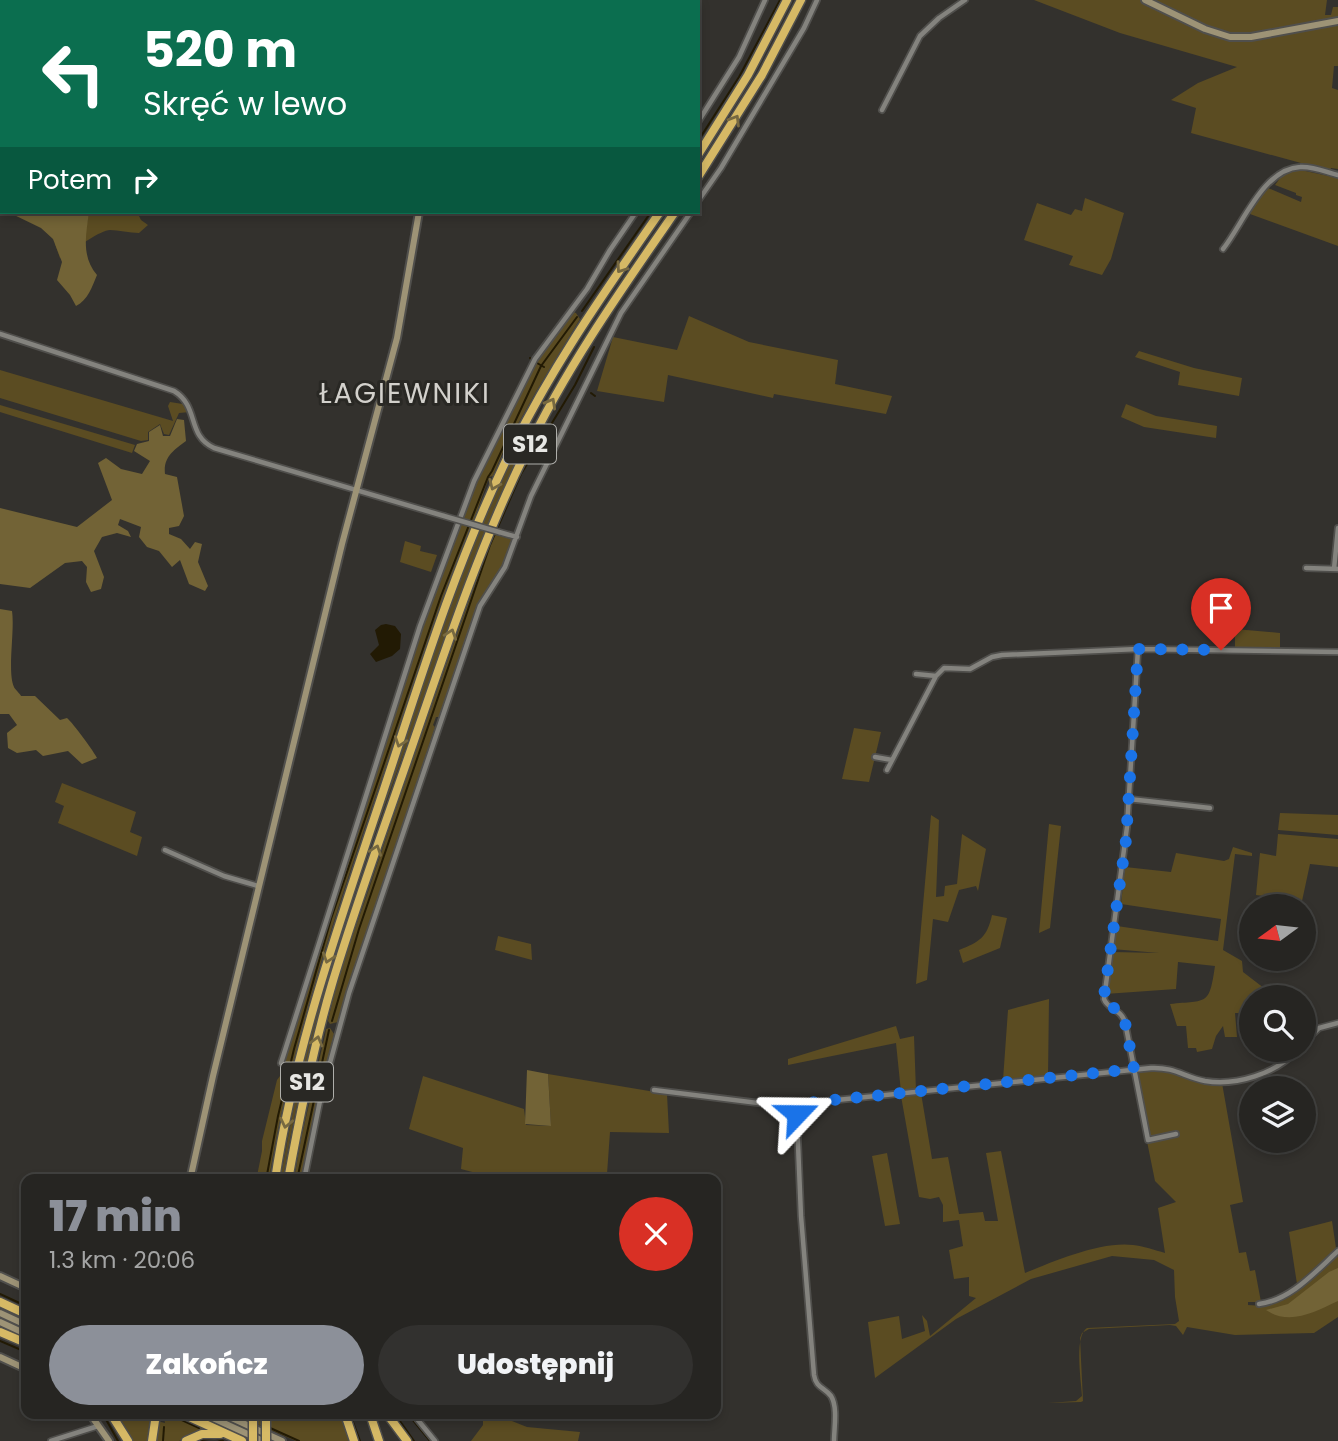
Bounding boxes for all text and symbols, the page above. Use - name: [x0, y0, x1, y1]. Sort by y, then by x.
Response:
- text: 520 m: [143, 16, 297, 84]
- icon: left: [28, 28, 119, 119]
- text: Skręć w lewo: [143, 81, 347, 126]
- one-way arrow: [727, 115, 740, 128]
- icon: right: [126, 161, 164, 199]
- text: Potem: [28, 162, 112, 198]
- one-way arrow: [617, 260, 629, 273]
- district label: ŁAGIEWNIKI: [319, 374, 491, 413]
- one-way arrow: [543, 398, 556, 410]
- road number: S12: [504, 424, 556, 464]
- one-way arrow: [488, 478, 502, 490]
- pin: [1191, 578, 1251, 650]
- icon: arrive: [1202, 589, 1240, 627]
- one-way arrow: [443, 628, 457, 641]
- one-way arrow: [394, 735, 409, 747]
- one-way arrow: [368, 845, 382, 857]
- north arrow: [1239, 894, 1316, 971]
- map controls: [1239, 894, 1316, 1153]
- one-way arrow: [322, 951, 337, 963]
- button: search: [1239, 985, 1316, 1062]
- one-way arrow: [309, 1035, 323, 1047]
- road number: S12: [281, 1063, 333, 1102]
- button: layers: [1239, 1076, 1316, 1153]
- position arrow: [760, 1077, 834, 1151]
- one-way arrow: [279, 1117, 294, 1129]
- text: 17 min: [49, 1187, 182, 1246]
- button: close: [619, 1197, 693, 1271]
- text: 1.3 km · 20:06: [49, 1244, 195, 1276]
- button: Zakończ: [49, 1325, 364, 1405]
- button: Udostępnij: [378, 1325, 693, 1405]

